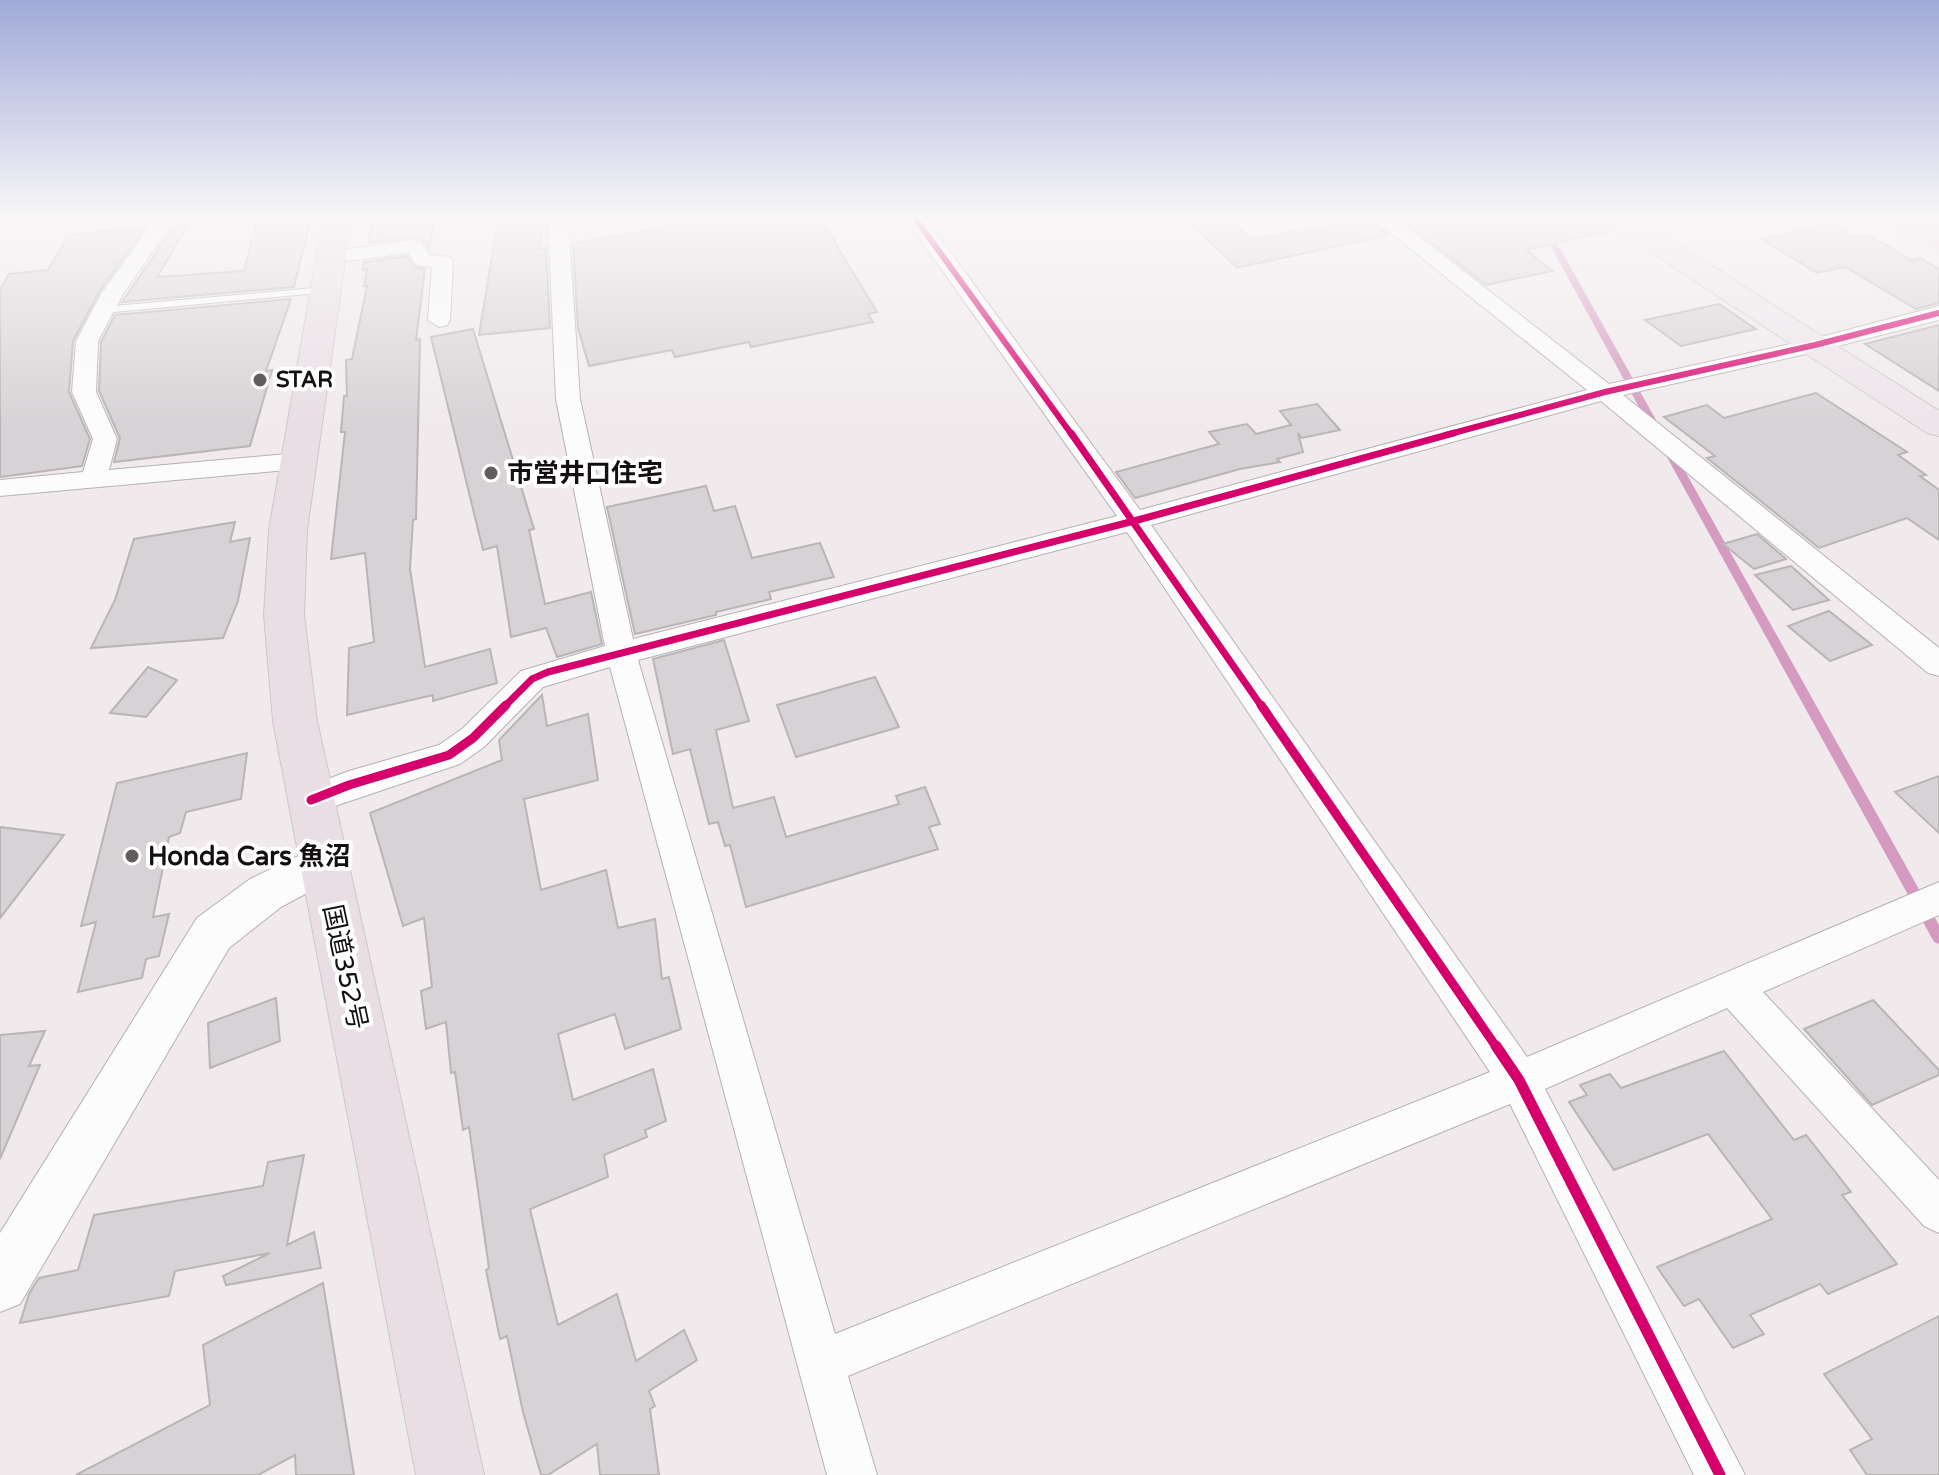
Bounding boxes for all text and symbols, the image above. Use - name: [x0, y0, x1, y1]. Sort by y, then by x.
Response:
- place label: STAR: [276, 367, 333, 393]
- marker: STAR: [251, 371, 269, 389]
- place label: 市営井口住宅: [507, 458, 663, 489]
- marker: 市営井口住宅: [482, 464, 500, 482]
- place label: Honda Cars 魚沼: [148, 841, 351, 872]
- marker: Honda Cars 魚沼: [123, 847, 141, 865]
- street label: 国道352号: [317, 902, 373, 1032]

